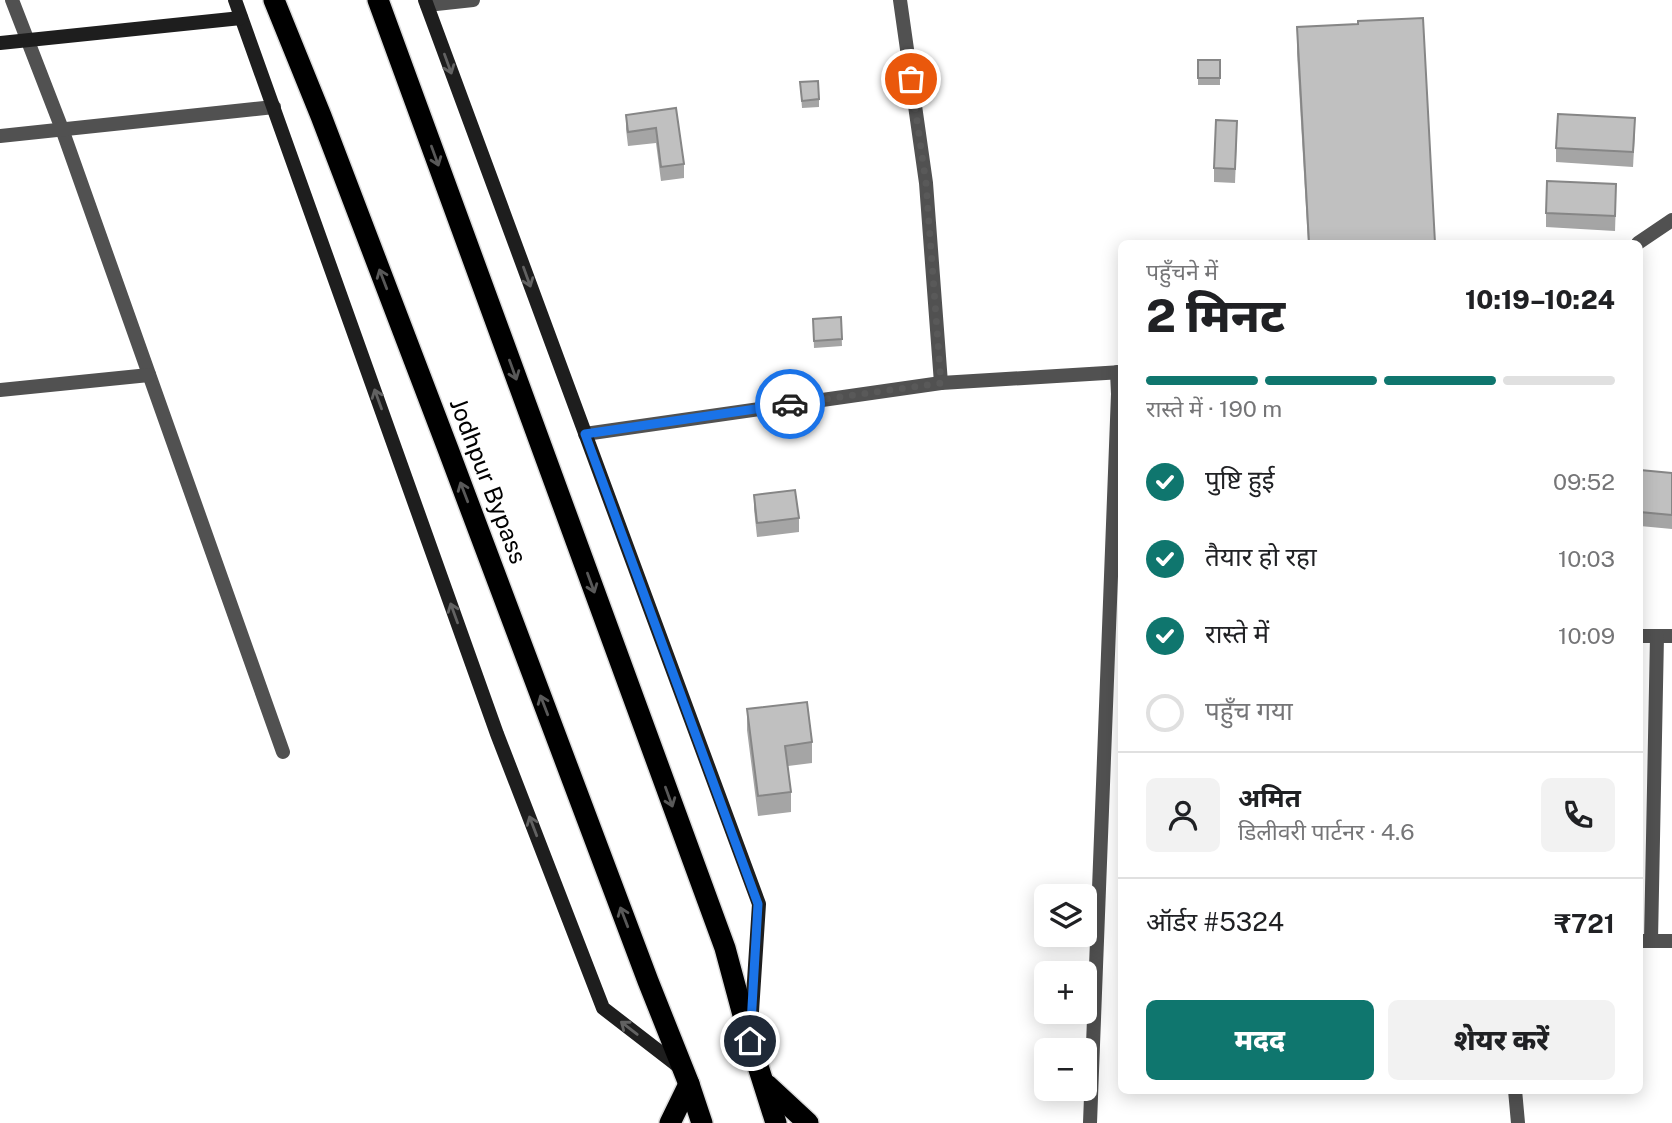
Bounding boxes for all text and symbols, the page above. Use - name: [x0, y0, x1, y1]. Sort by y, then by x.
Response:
- pin: [881, 49, 941, 109]
- one-way arrow: [443, 52, 456, 74]
- icon: bag: [892, 60, 930, 98]
- one-way arrow: [429, 145, 442, 167]
- text: पहुँचने में: [1146, 258, 1218, 285]
- one-way arrow: [522, 266, 535, 288]
- one-way arrow: [376, 269, 389, 290]
- text: 10:19–10:24: [1465, 284, 1615, 315]
- text: 2 मिनट: [1146, 288, 1285, 342]
- one-way arrow: [508, 358, 520, 380]
- courier: [755, 369, 825, 439]
- icon: car: [771, 385, 809, 423]
- one-way arrow: [371, 388, 383, 410]
- street label: Jodhpur Bypass: [444, 394, 533, 567]
- text: रास्ते में · 190 m: [1146, 395, 1282, 422]
- icon: check: [1146, 463, 1184, 501]
- text: पुष्टि हुई: [1205, 464, 1275, 495]
- text: 09:52: [1553, 468, 1615, 495]
- one-way arrow: [457, 481, 470, 503]
- icon: check: [1146, 540, 1184, 578]
- text: तैयार हो रहा: [1205, 541, 1317, 572]
- text: 10:03: [1558, 545, 1615, 572]
- one-way arrow: [586, 572, 598, 594]
- one-way arrow: [447, 602, 459, 624]
- icon: check: [1146, 617, 1184, 655]
- text: रास्ते में: [1205, 618, 1269, 649]
- text: 10:09: [1558, 622, 1615, 649]
- one-way arrow: [537, 694, 549, 716]
- text: पहुँच गया: [1205, 695, 1293, 726]
- button: person: [1146, 778, 1220, 852]
- button: phone: [1541, 778, 1615, 852]
- text: अमित: [1238, 782, 1301, 813]
- one-way arrow: [664, 786, 677, 808]
- one-way arrow: [526, 816, 539, 838]
- text: डिलीवरी पार्टनर · 4.6: [1238, 818, 1415, 845]
- map controls: [1034, 884, 1097, 1101]
- button: layers: [1034, 884, 1097, 947]
- text: ऑर्डर #5324: [1146, 906, 1284, 937]
- one-way arrow: [617, 907, 630, 929]
- text: ₹721: [1554, 908, 1615, 939]
- button: +: [1034, 961, 1097, 1024]
- button: मदद: [1146, 1000, 1374, 1080]
- button: शेयर करें: [1388, 1000, 1615, 1080]
- pin: [720, 1011, 780, 1071]
- one-way arrow: [621, 1020, 639, 1035]
- icon: home: [731, 1022, 769, 1060]
- button: −: [1034, 1038, 1097, 1101]

